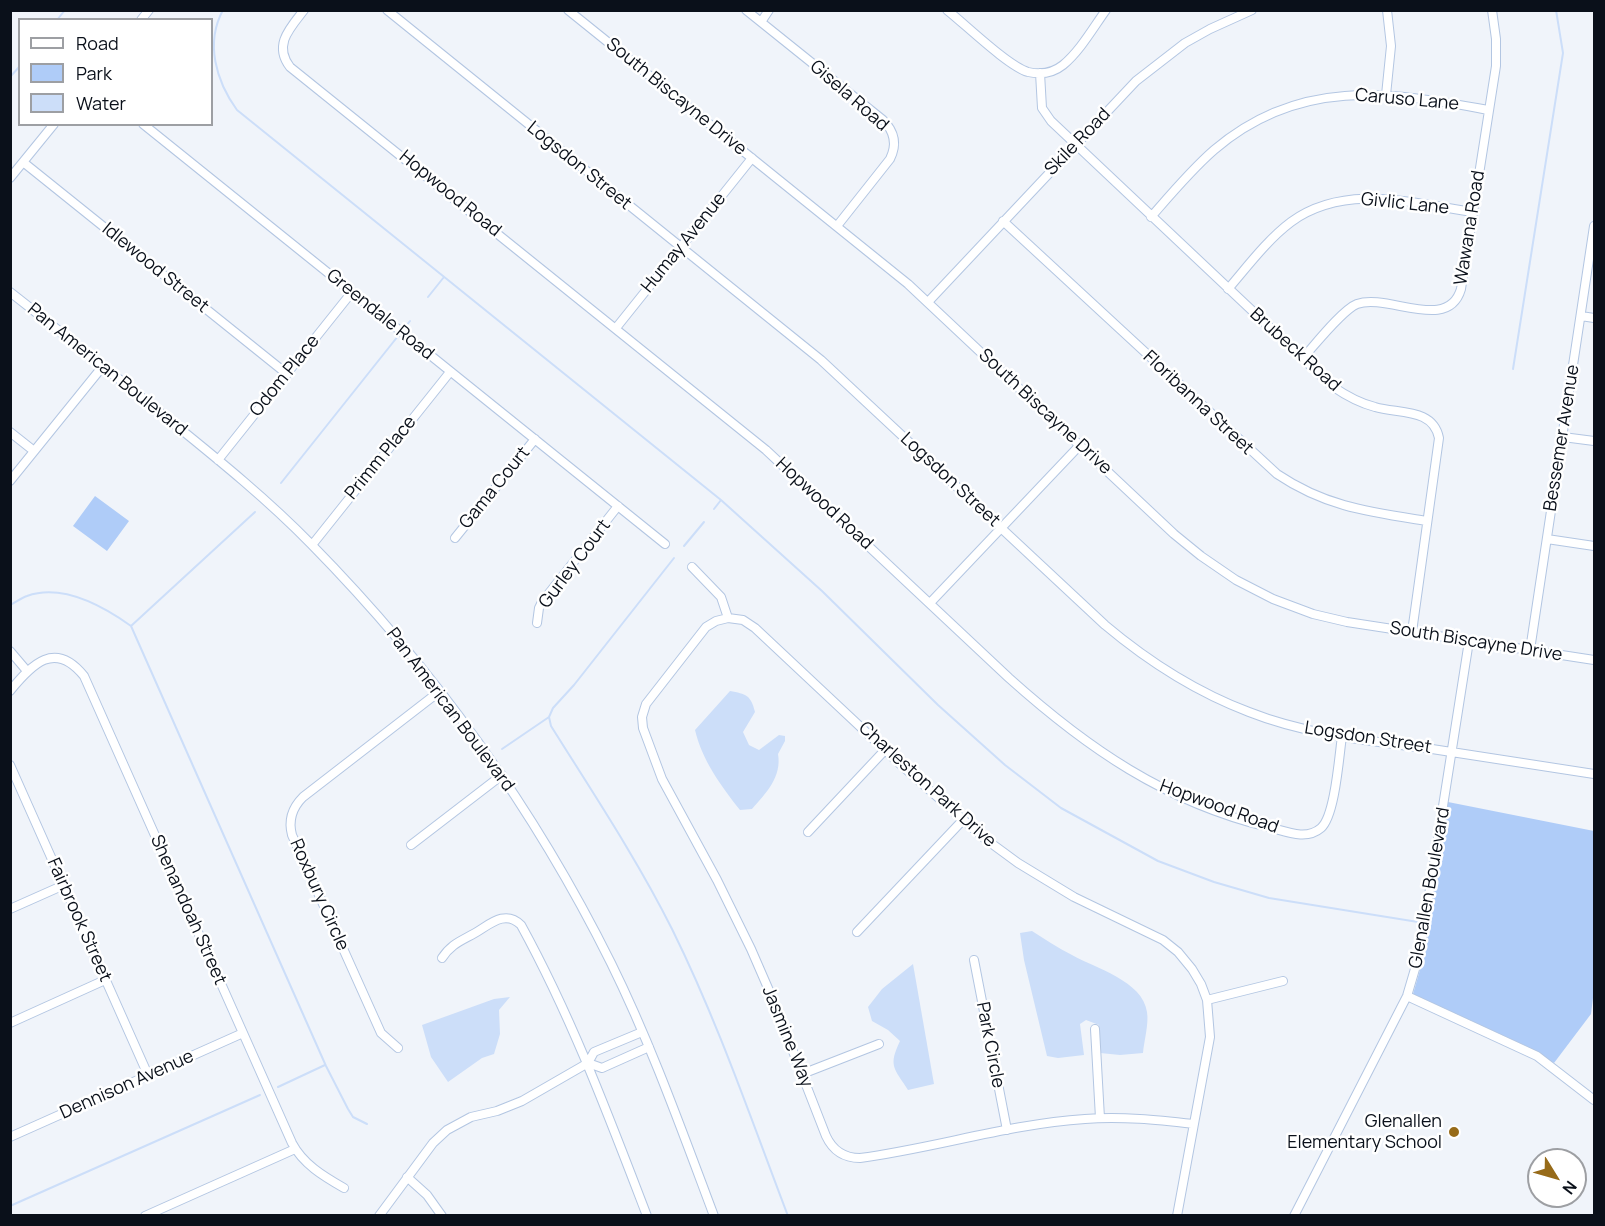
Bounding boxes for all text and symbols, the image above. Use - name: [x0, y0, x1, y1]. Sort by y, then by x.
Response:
- legend: [18, 18, 213, 126]
- text: Road: [76, 31, 119, 55]
- street label: South Biscayne Drive: [601, 34, 751, 160]
- street label: Gisela Road: [805, 56, 893, 136]
- text: Park: [76, 61, 112, 85]
- street label: Caruso Lane: [1354, 85, 1460, 115]
- text: Water: [76, 91, 126, 115]
- street label: Skile Road: [1041, 104, 1115, 180]
- street label: Logsdon Street: [522, 117, 636, 215]
- street label: Hopwood Road: [395, 146, 505, 242]
- street label: Wawana Road: [1450, 169, 1490, 287]
- street label: Humay Avenue: [637, 189, 731, 297]
- street label: Givlic Lane: [1360, 189, 1450, 219]
- street label: Idlewood Street: [97, 218, 213, 318]
- street label: Greendale Road: [322, 265, 438, 365]
- street label: Pan American Boulevard: [23, 299, 191, 441]
- street label: Brubeck Road: [1245, 304, 1345, 396]
- street label: Odom Place: [246, 331, 324, 421]
- street label: South Biscayne Drive: [974, 345, 1116, 479]
- street label: Floribanna Street: [1138, 346, 1258, 460]
- street label: Bessemer Avenue: [1540, 363, 1584, 513]
- street label: Primm Place: [341, 412, 421, 504]
- street label: Logsdon Street: [896, 428, 1004, 532]
- street label: Gama Court: [455, 443, 535, 533]
- street label: Hopwood Road: [771, 453, 877, 555]
- street label: Gurley Court: [535, 515, 615, 613]
- street label: South Biscayne Drive: [1388, 618, 1564, 666]
- street label: Pan American Boulevard: [381, 624, 519, 796]
- street label: Logsdon Street: [1303, 717, 1433, 759]
- street label: Charleston Park Drive: [854, 718, 1000, 852]
- street label: Hopwood Road: [1157, 775, 1281, 839]
- street label: Glenallen Boulevard: [1405, 806, 1455, 970]
- street label: Shenandoah Street: [145, 832, 231, 988]
- street label: Roxbury Circle: [285, 836, 353, 954]
- street label: Fairbrook Street: [42, 855, 116, 985]
- street label: Jasmine Way: [757, 983, 817, 1091]
- street label: Park Circle: [971, 1000, 1009, 1090]
- street label: Dennison Avenue: [57, 1046, 197, 1124]
- place label: Glenallen Elementary School: [1287, 1111, 1442, 1154]
- marker: Glenallen Elementary School: [1447, 1125, 1461, 1139]
- north arrow: [1527, 1148, 1587, 1208]
- text: N: [1558, 1176, 1582, 1199]

